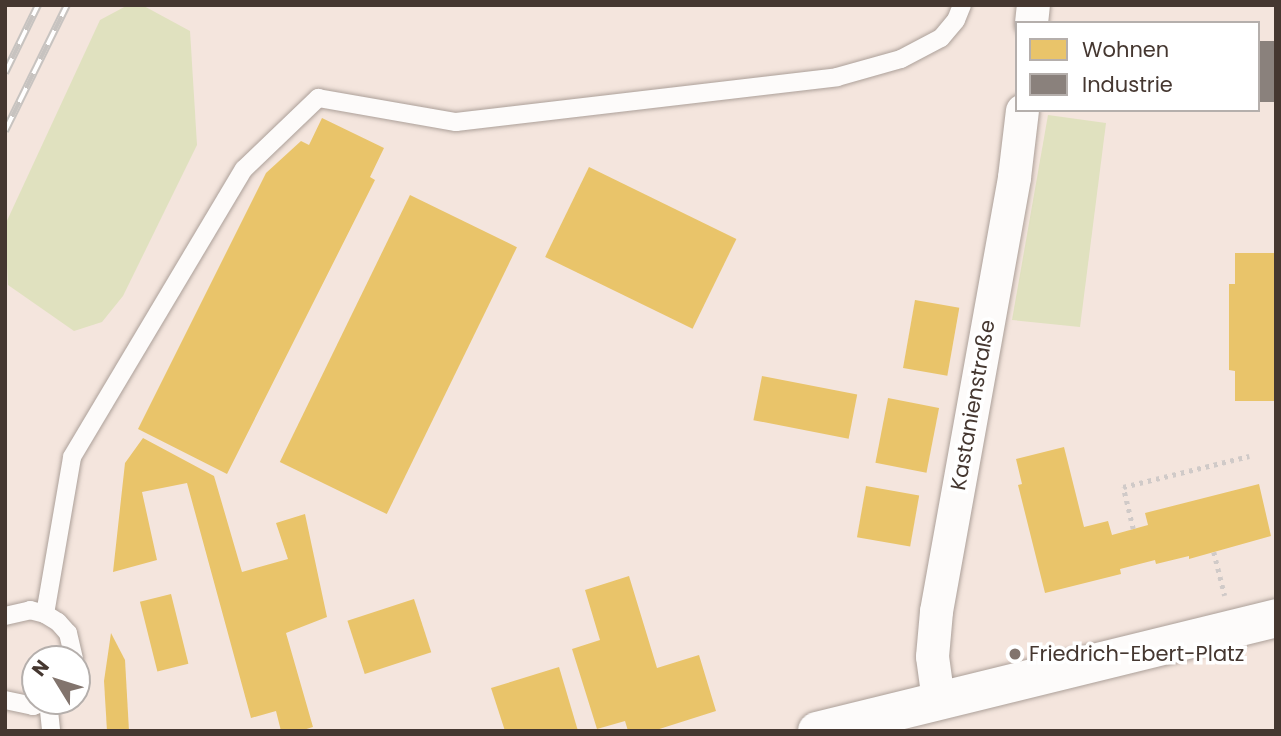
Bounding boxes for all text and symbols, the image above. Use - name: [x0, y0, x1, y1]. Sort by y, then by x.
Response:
- legend: [1015, 21, 1260, 112]
- text: Wohnen: [1082, 35, 1169, 64]
- text: Industrie: [1082, 70, 1173, 99]
- street label: Kastanienstraße: [946, 318, 1000, 492]
- place label: Friedrich-Ebert-Platz: [1029, 641, 1244, 667]
- north arrow: [21, 645, 91, 715]
- marker: Friedrich-Ebert-Platz: [1007, 646, 1023, 662]
- text: N: [26, 654, 56, 682]

